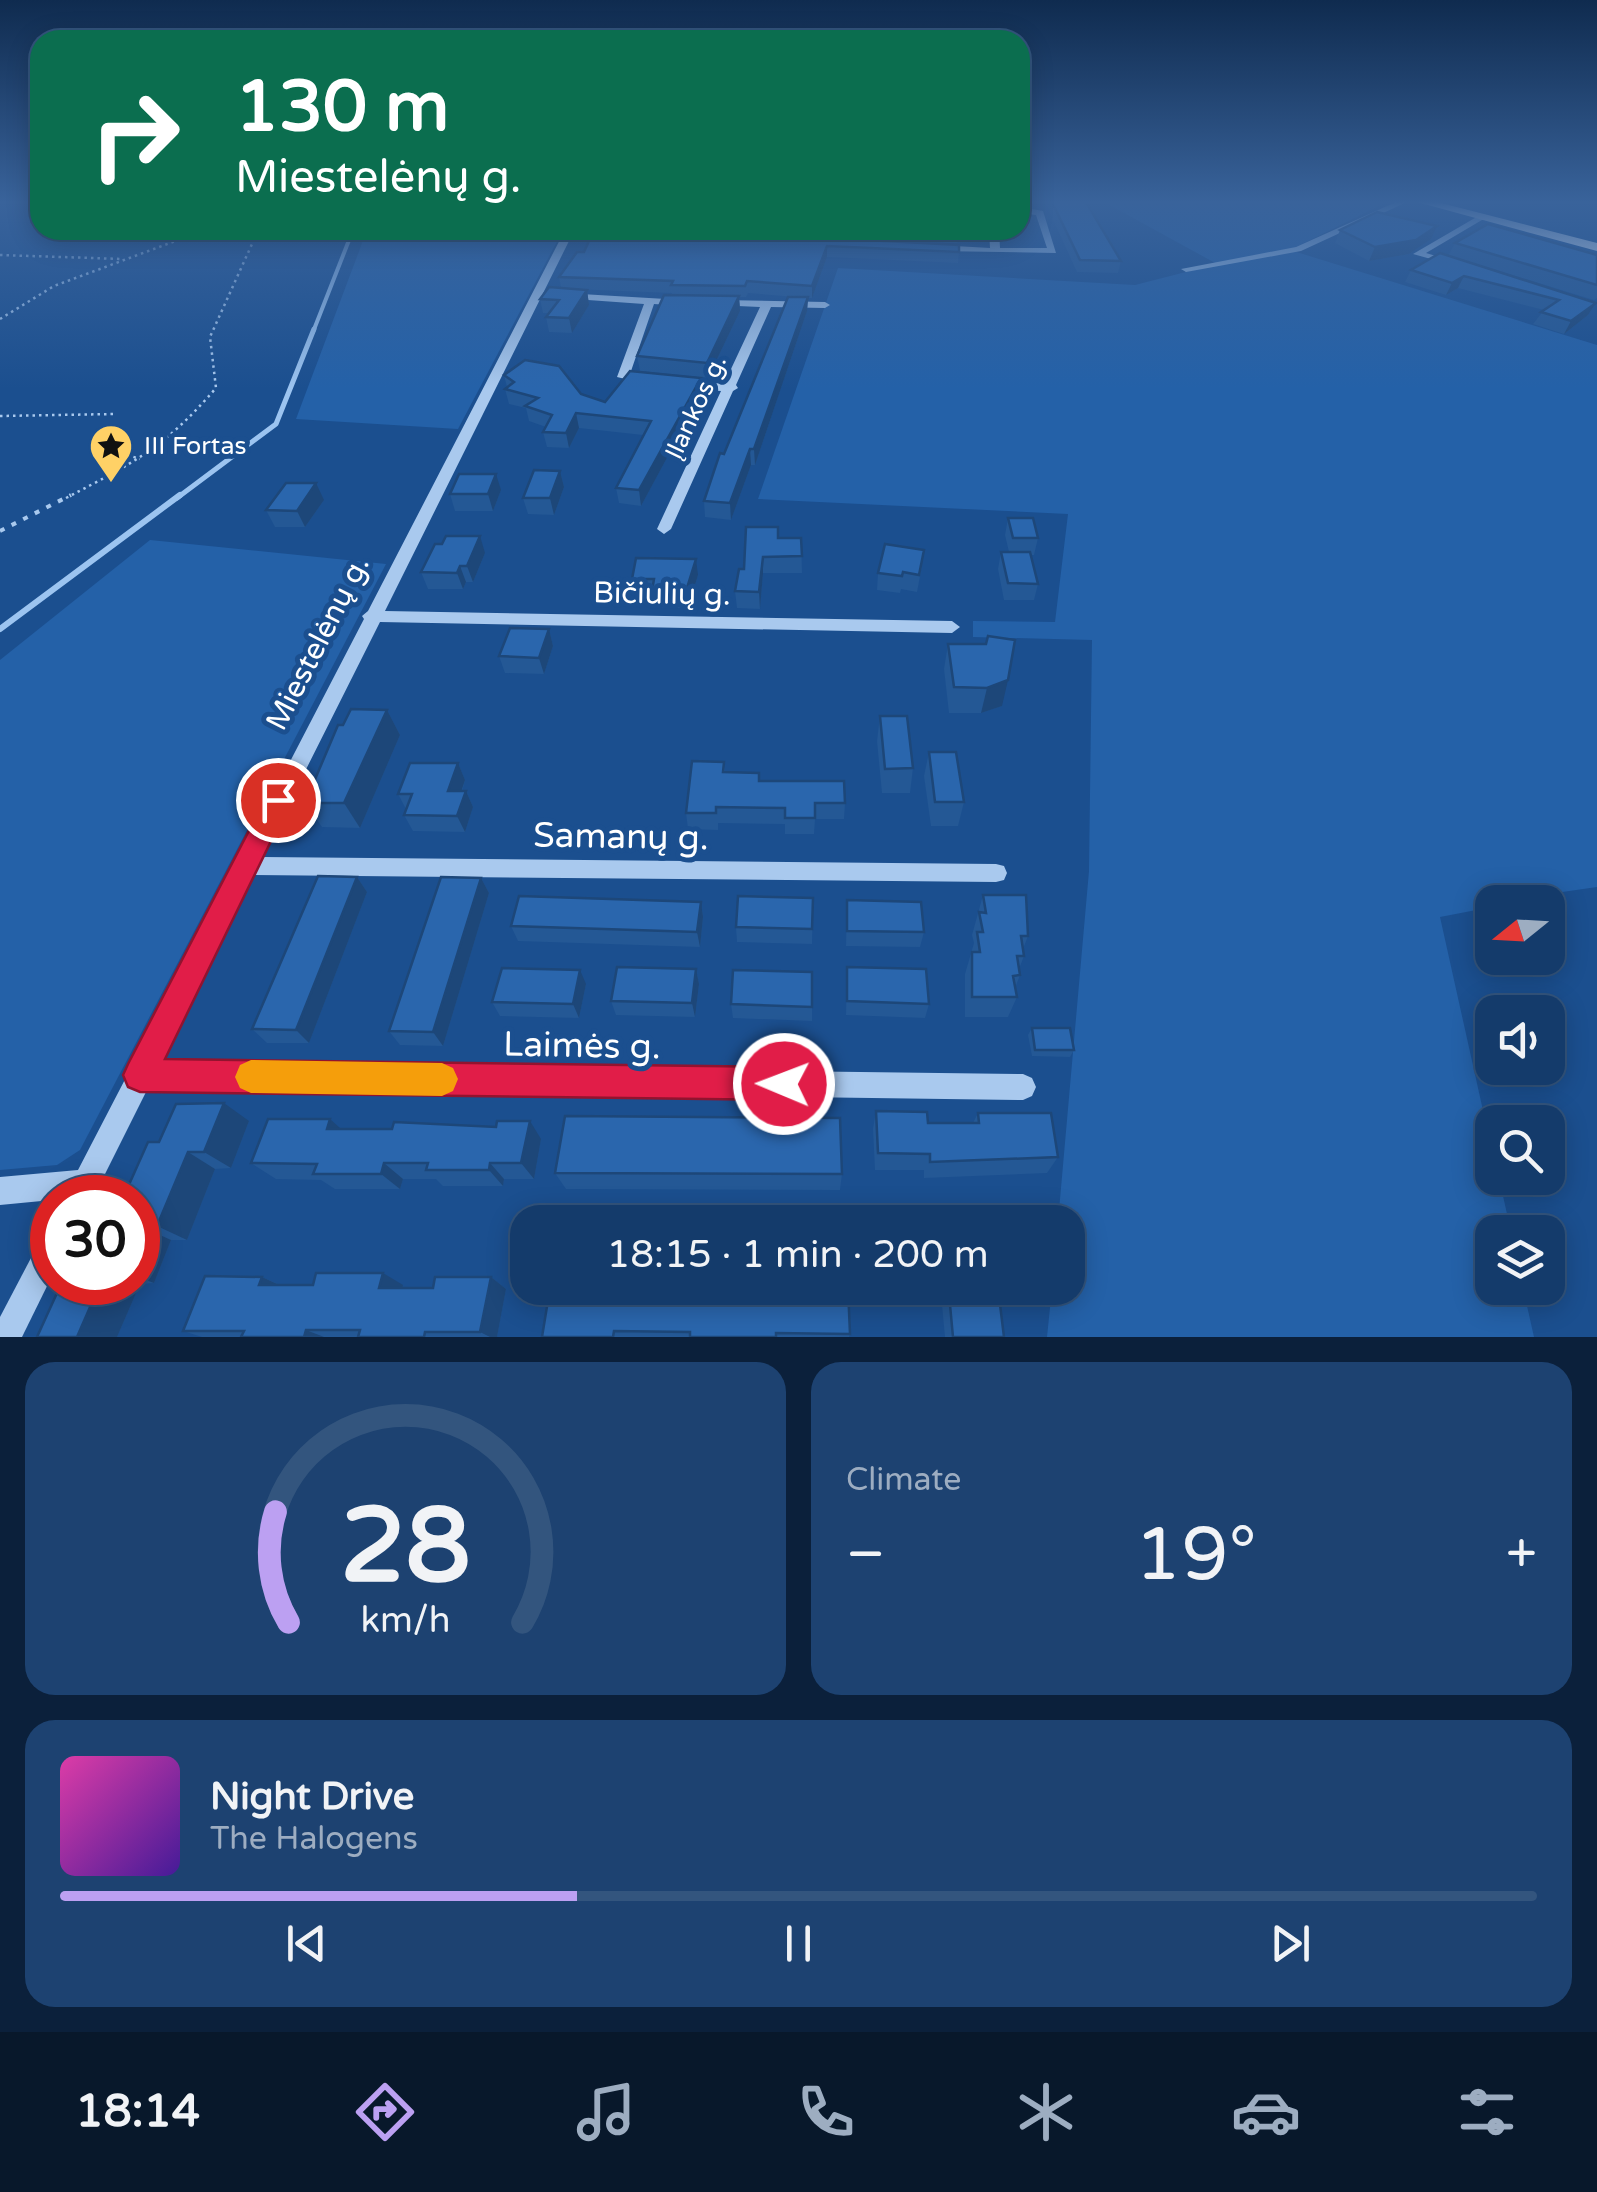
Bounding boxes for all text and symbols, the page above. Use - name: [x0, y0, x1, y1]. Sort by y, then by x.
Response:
- text: 130 m: [235, 66, 449, 150]
- icon: right: [70, 70, 200, 200]
- text: Miestelėnų g.: [235, 151, 522, 205]
- street label: Įlankos g.: [659, 350, 733, 464]
- place icon: III Fortas: [88, 423, 134, 484]
- place label: III Fortas: [144, 431, 246, 461]
- street label: Miestelėnų g.: [258, 549, 378, 737]
- street label: Bičiulių g.: [593, 574, 731, 614]
- pin: [236, 758, 321, 843]
- icon: arrive: [251, 773, 306, 828]
- street label: Samanų g.: [533, 814, 709, 860]
- north arrow: [1475, 885, 1565, 975]
- map controls: [1475, 885, 1565, 1305]
- button: sound: [1475, 995, 1565, 1085]
- street label: Laimės g.: [503, 1024, 661, 1068]
- position arrow: [732, 1032, 836, 1136]
- button: search: [1475, 1105, 1565, 1195]
- speed limit sign: 30: [30, 1175, 160, 1305]
- button: layers: [1475, 1215, 1565, 1305]
- text: 18:15 · 1 min · 200 m: [606, 1232, 989, 1278]
- text: Climate: [846, 1461, 961, 1499]
- text: 28: [340, 1485, 471, 1610]
- text: 19°: [1134, 1510, 1257, 1600]
- text: −: [846, 1522, 885, 1588]
- text: +: [1506, 1522, 1537, 1588]
- text: km/h: [361, 1599, 450, 1642]
- text: Night Drive: [210, 1774, 414, 1820]
- text: The Halogens: [210, 1820, 418, 1858]
- icon: previous: [279, 1916, 334, 1971]
- icon: pause: [771, 1916, 826, 1971]
- icon: next: [1263, 1916, 1318, 1971]
- icon: directions: [350, 2077, 420, 2147]
- icon: music: [571, 2077, 641, 2147]
- icon: phone: [791, 2077, 861, 2147]
- icon: climate: [1011, 2077, 1081, 2147]
- icon: car: [1231, 2077, 1301, 2147]
- icon: filters: [1452, 2077, 1522, 2147]
- text: 18:14: [75, 2085, 200, 2139]

